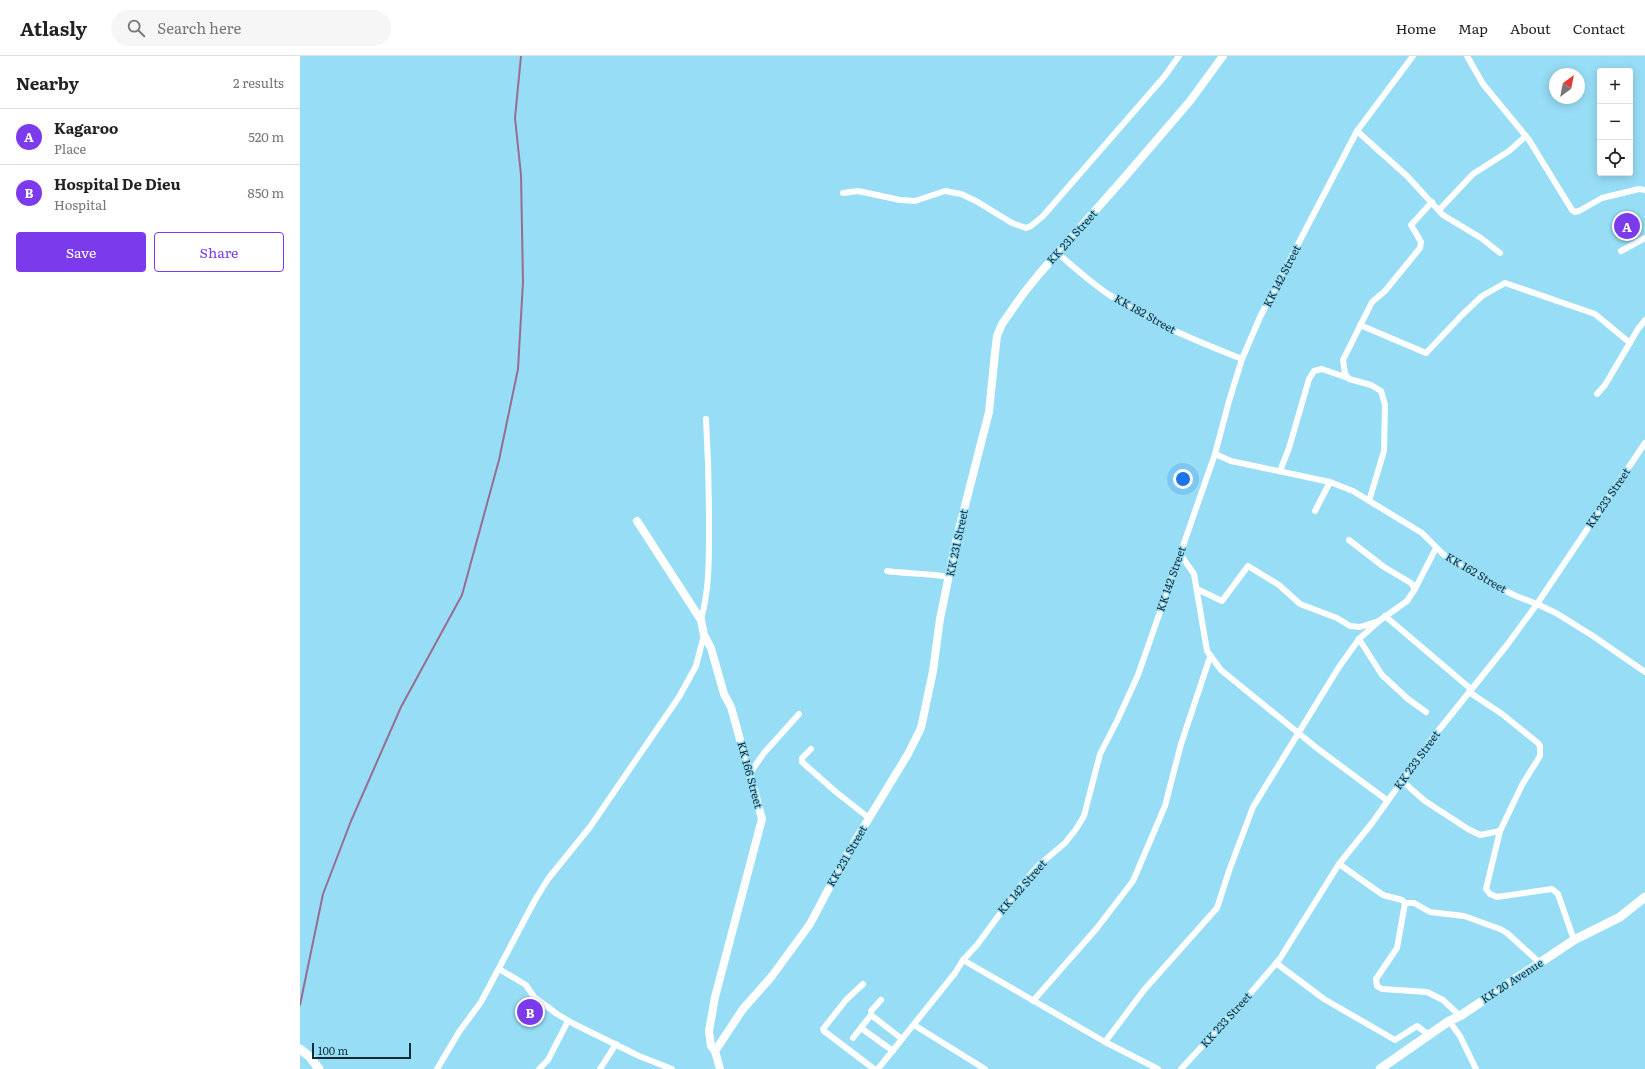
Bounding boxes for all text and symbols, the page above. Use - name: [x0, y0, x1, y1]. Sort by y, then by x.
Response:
- search box: [111, 10, 391, 46]
- text: Atlasly: [20, 14, 87, 42]
- text: Search here: [157, 16, 241, 39]
- icon: search: [125, 17, 147, 39]
- text: Home: [1396, 18, 1436, 38]
- text: Map: [1458, 18, 1488, 38]
- text: About: [1510, 18, 1551, 38]
- text: Contact: [1573, 18, 1625, 38]
- north arrow: [1549, 68, 1585, 104]
- map controls: [1597, 68, 1633, 176]
- button: +: [1597, 68, 1633, 104]
- text: Nearby: [16, 70, 79, 95]
- text: 2 results: [233, 73, 284, 92]
- button: −: [1597, 104, 1633, 140]
- text: Kagaroo: [54, 116, 118, 139]
- text: A: [24, 127, 34, 146]
- text: 520 m: [248, 127, 284, 146]
- text: Place: [54, 139, 86, 158]
- button: locate: [1597, 140, 1633, 176]
- text: Hospital De Dieu: [54, 172, 181, 195]
- text: B: [25, 183, 33, 202]
- text: 850 m: [248, 183, 284, 202]
- text: Hospital: [54, 195, 107, 214]
- street label: KK 231 Street: [1042, 205, 1100, 267]
- pin: A: [1614, 211, 1640, 241]
- button: Save: [16, 232, 146, 272]
- button: Share: [154, 232, 284, 272]
- street label: KK 142 Street: [1259, 241, 1304, 310]
- street label: KK 182 Street: [1112, 290, 1180, 337]
- street label: KK 233 Street: [1581, 464, 1634, 531]
- your location: [1173, 469, 1193, 489]
- street label: KK 231 Street: [941, 507, 971, 578]
- street label: KK 142 Street: [1151, 543, 1189, 613]
- street label: KK 162 Street: [1443, 548, 1511, 596]
- street label: KK 233 Street: [1389, 726, 1443, 792]
- street label: KK 166 Street: [734, 739, 768, 811]
- street label: KK 231 Street: [822, 821, 870, 889]
- street label: KK 142 Street: [993, 855, 1050, 917]
- street label: KK 20 Avenue: [1477, 954, 1546, 1006]
- street label: KK 233 Street: [1196, 988, 1255, 1051]
- pin: B: [517, 997, 543, 1027]
- scale bar: [312, 1041, 411, 1060]
- text: 100 m: [318, 1042, 348, 1058]

